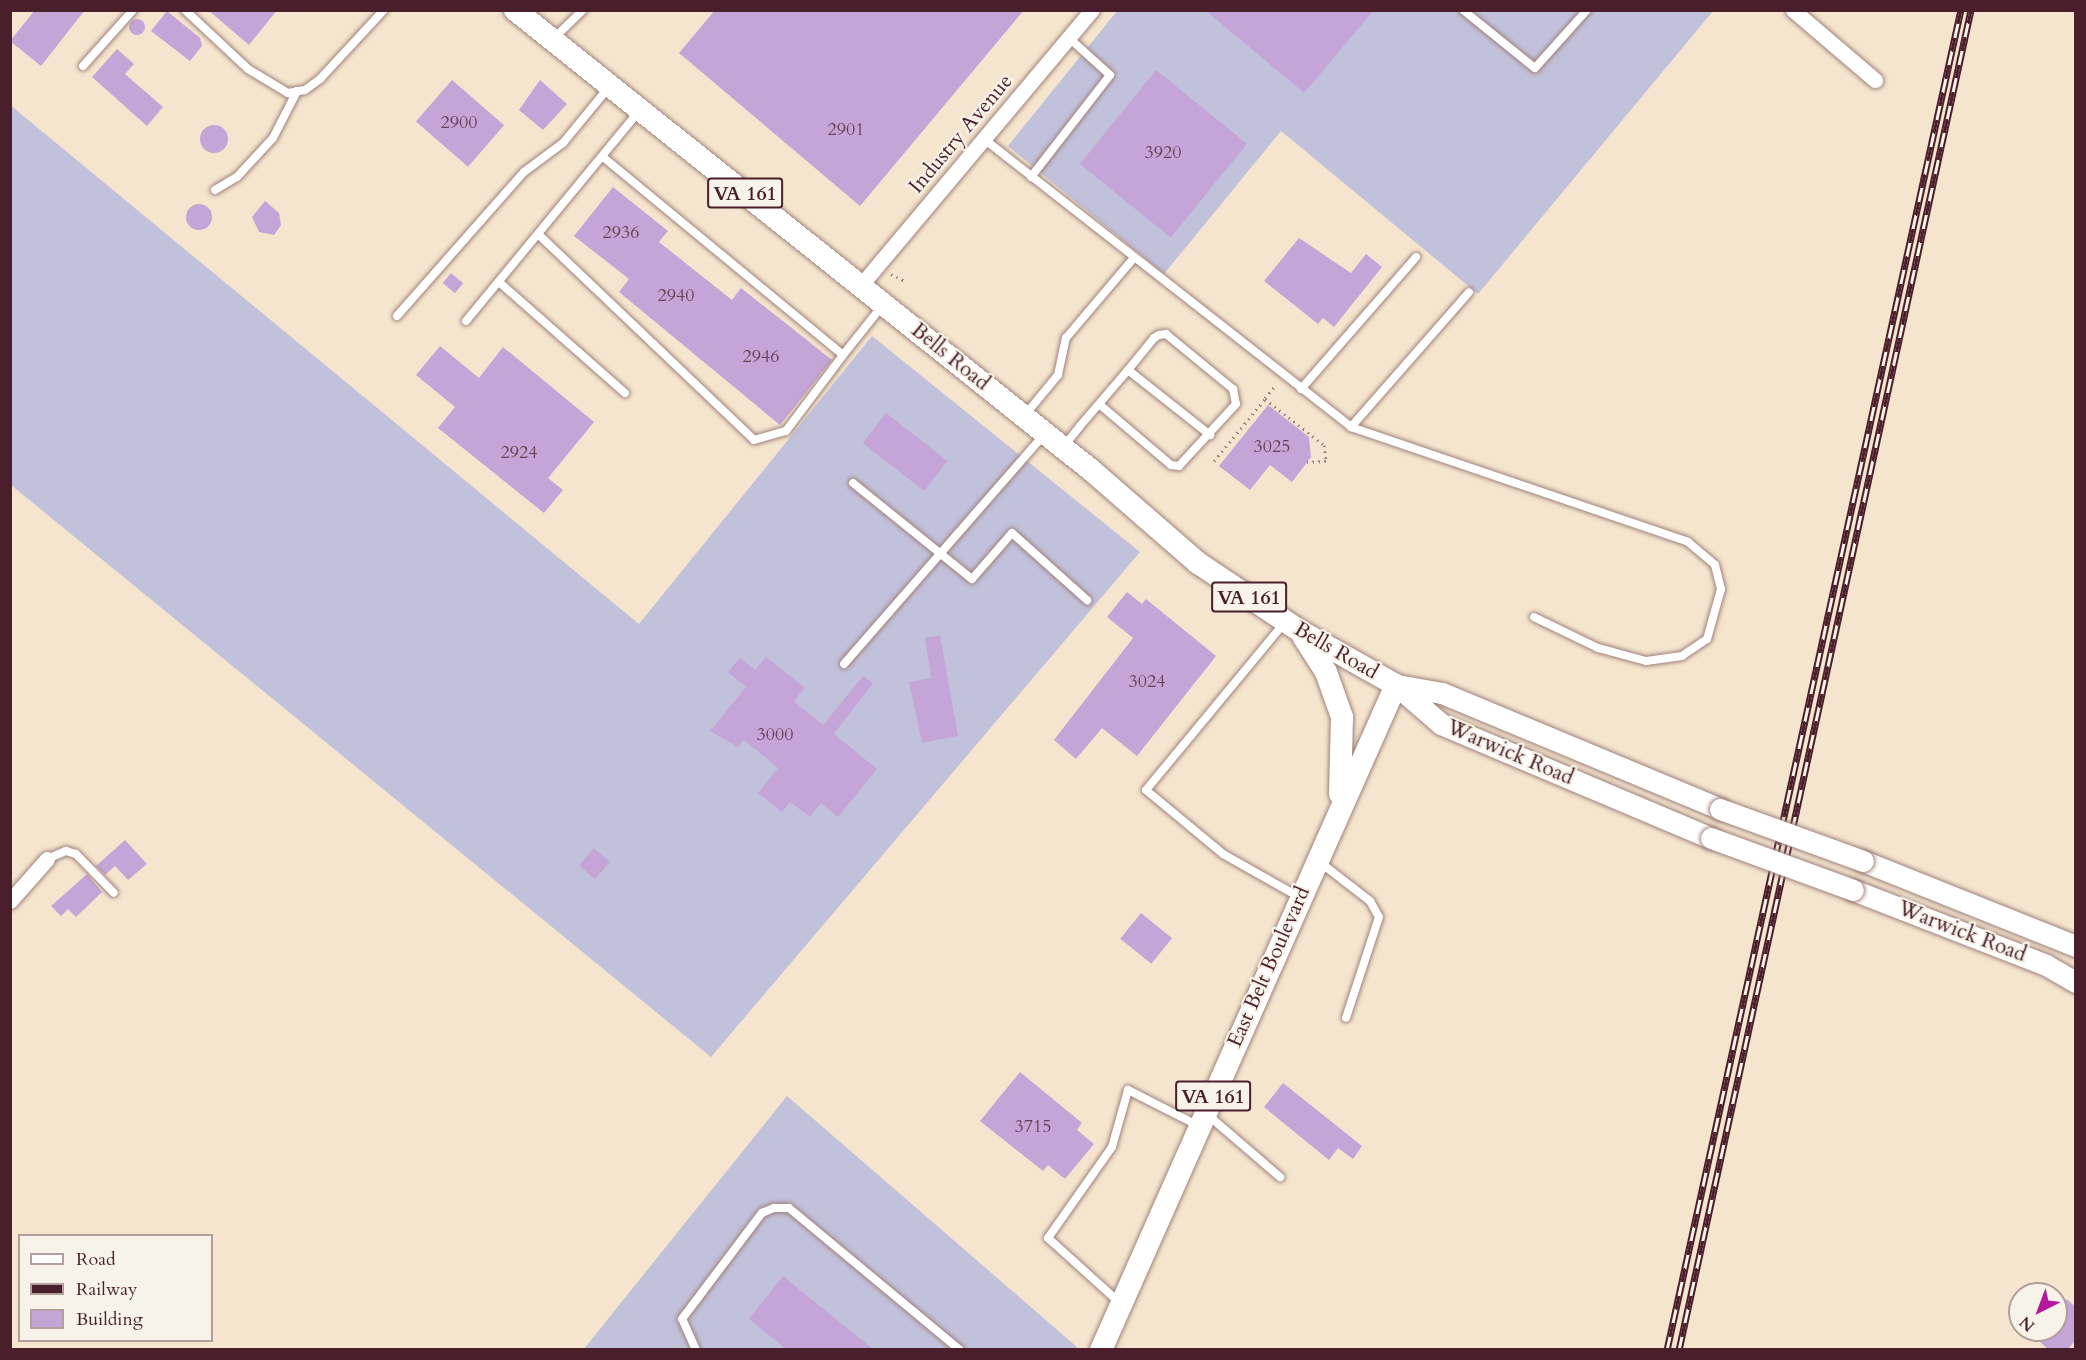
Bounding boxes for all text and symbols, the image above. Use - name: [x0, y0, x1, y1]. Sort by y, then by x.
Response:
- street label: Industry Avenue: [904, 69, 1018, 199]
- house number: 2900: [441, 112, 477, 134]
- house number: 2901: [828, 119, 864, 141]
- house number: 3920: [1145, 142, 1181, 164]
- road number: VA 161: [706, 176, 784, 210]
- house number: 2936: [603, 222, 639, 244]
- house number: 2940: [658, 285, 694, 307]
- street label: Bells Road: [906, 318, 994, 396]
- house number: 2946: [743, 346, 779, 368]
- house number: 3025: [1254, 436, 1290, 458]
- house number: 2924: [501, 442, 537, 464]
- road number: VA 161: [1210, 580, 1288, 614]
- street label: Bells Road: [1289, 617, 1383, 685]
- house number: 3024: [1129, 671, 1165, 693]
- street label: Warwick Road: [1443, 715, 1577, 791]
- house number: 3000: [757, 724, 793, 746]
- street label: East Belt Boulevard: [1222, 883, 1316, 1051]
- street label: Warwick Road: [1894, 896, 2030, 968]
- road number: VA 161: [1174, 1079, 1252, 1113]
- house number: 3715: [1015, 1116, 1051, 1138]
- legend: [18, 1234, 213, 1342]
- text: Road: [76, 1247, 116, 1272]
- text: Railway: [76, 1277, 138, 1302]
- north arrow: [2008, 1282, 2068, 1342]
- text: Building: [76, 1307, 143, 1332]
- text: N: [2015, 1311, 2040, 1337]

